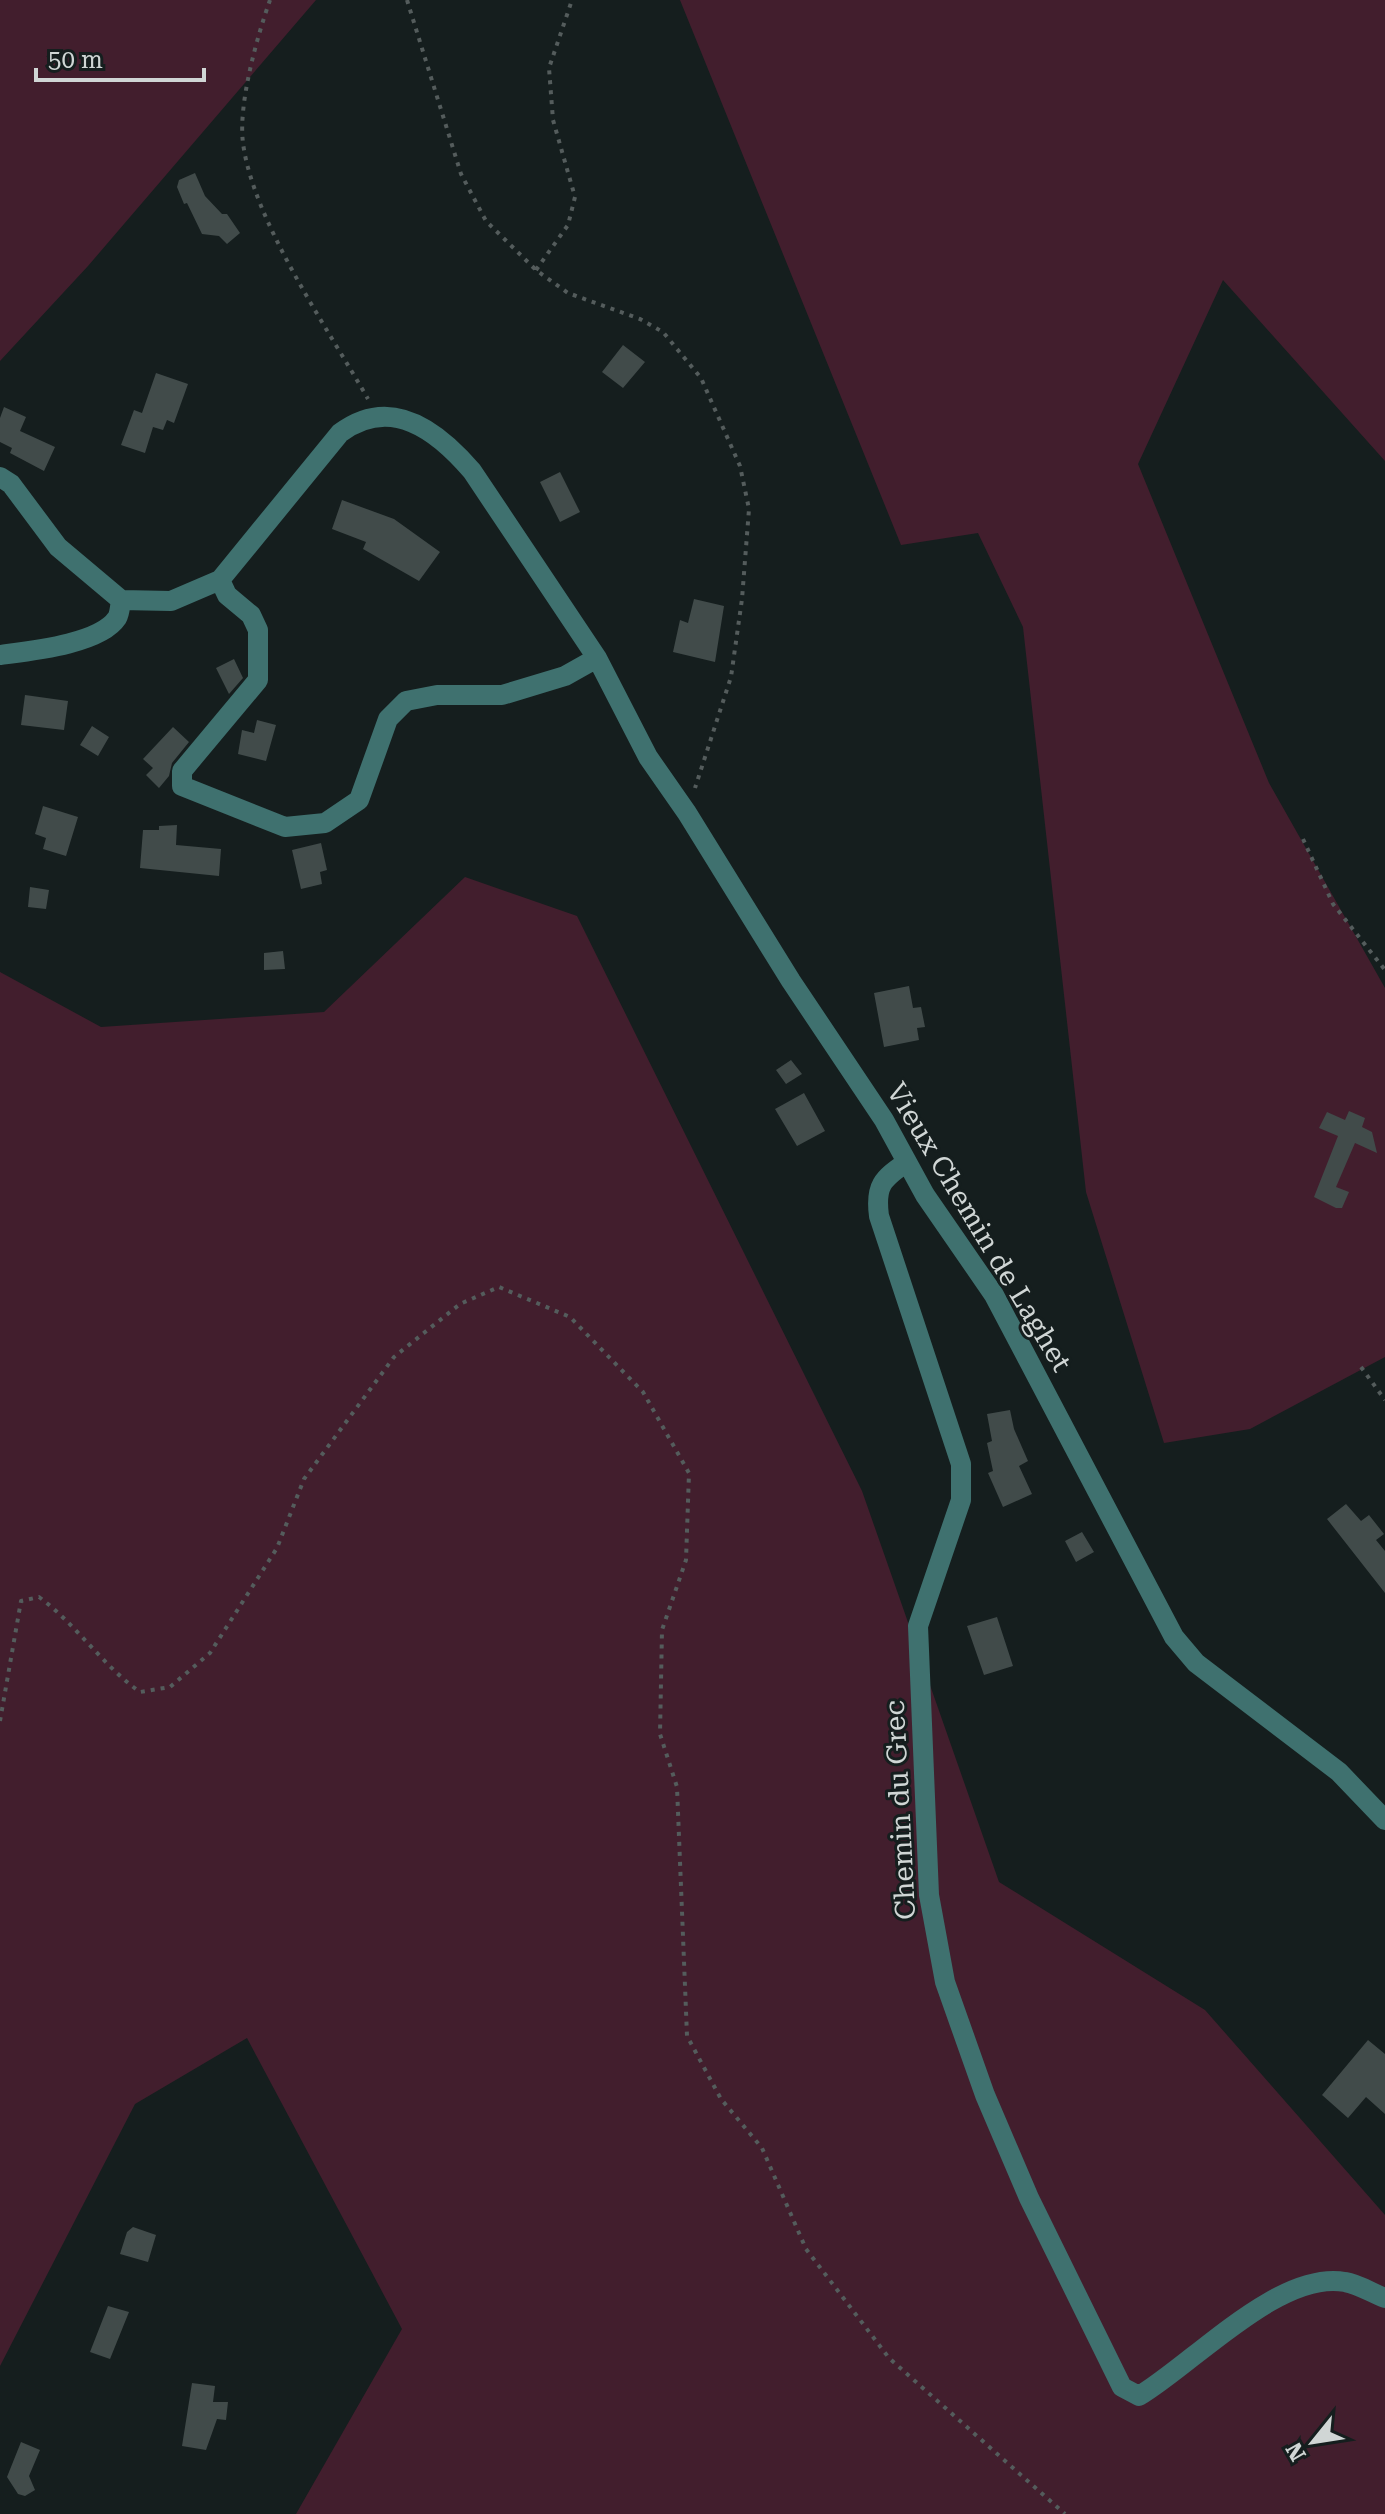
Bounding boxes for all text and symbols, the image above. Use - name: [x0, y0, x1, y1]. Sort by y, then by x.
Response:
- scale bar: [36, 32, 204, 82]
- text: 50 m: [48, 46, 103, 74]
- street label: Vieux Chemin de Laghet: [880, 1077, 1078, 1377]
- street label: Chemin du Grec: [878, 1699, 922, 1921]
- north arrow: [1273, 2402, 1353, 2482]
- text: N: [1281, 2438, 1311, 2465]

